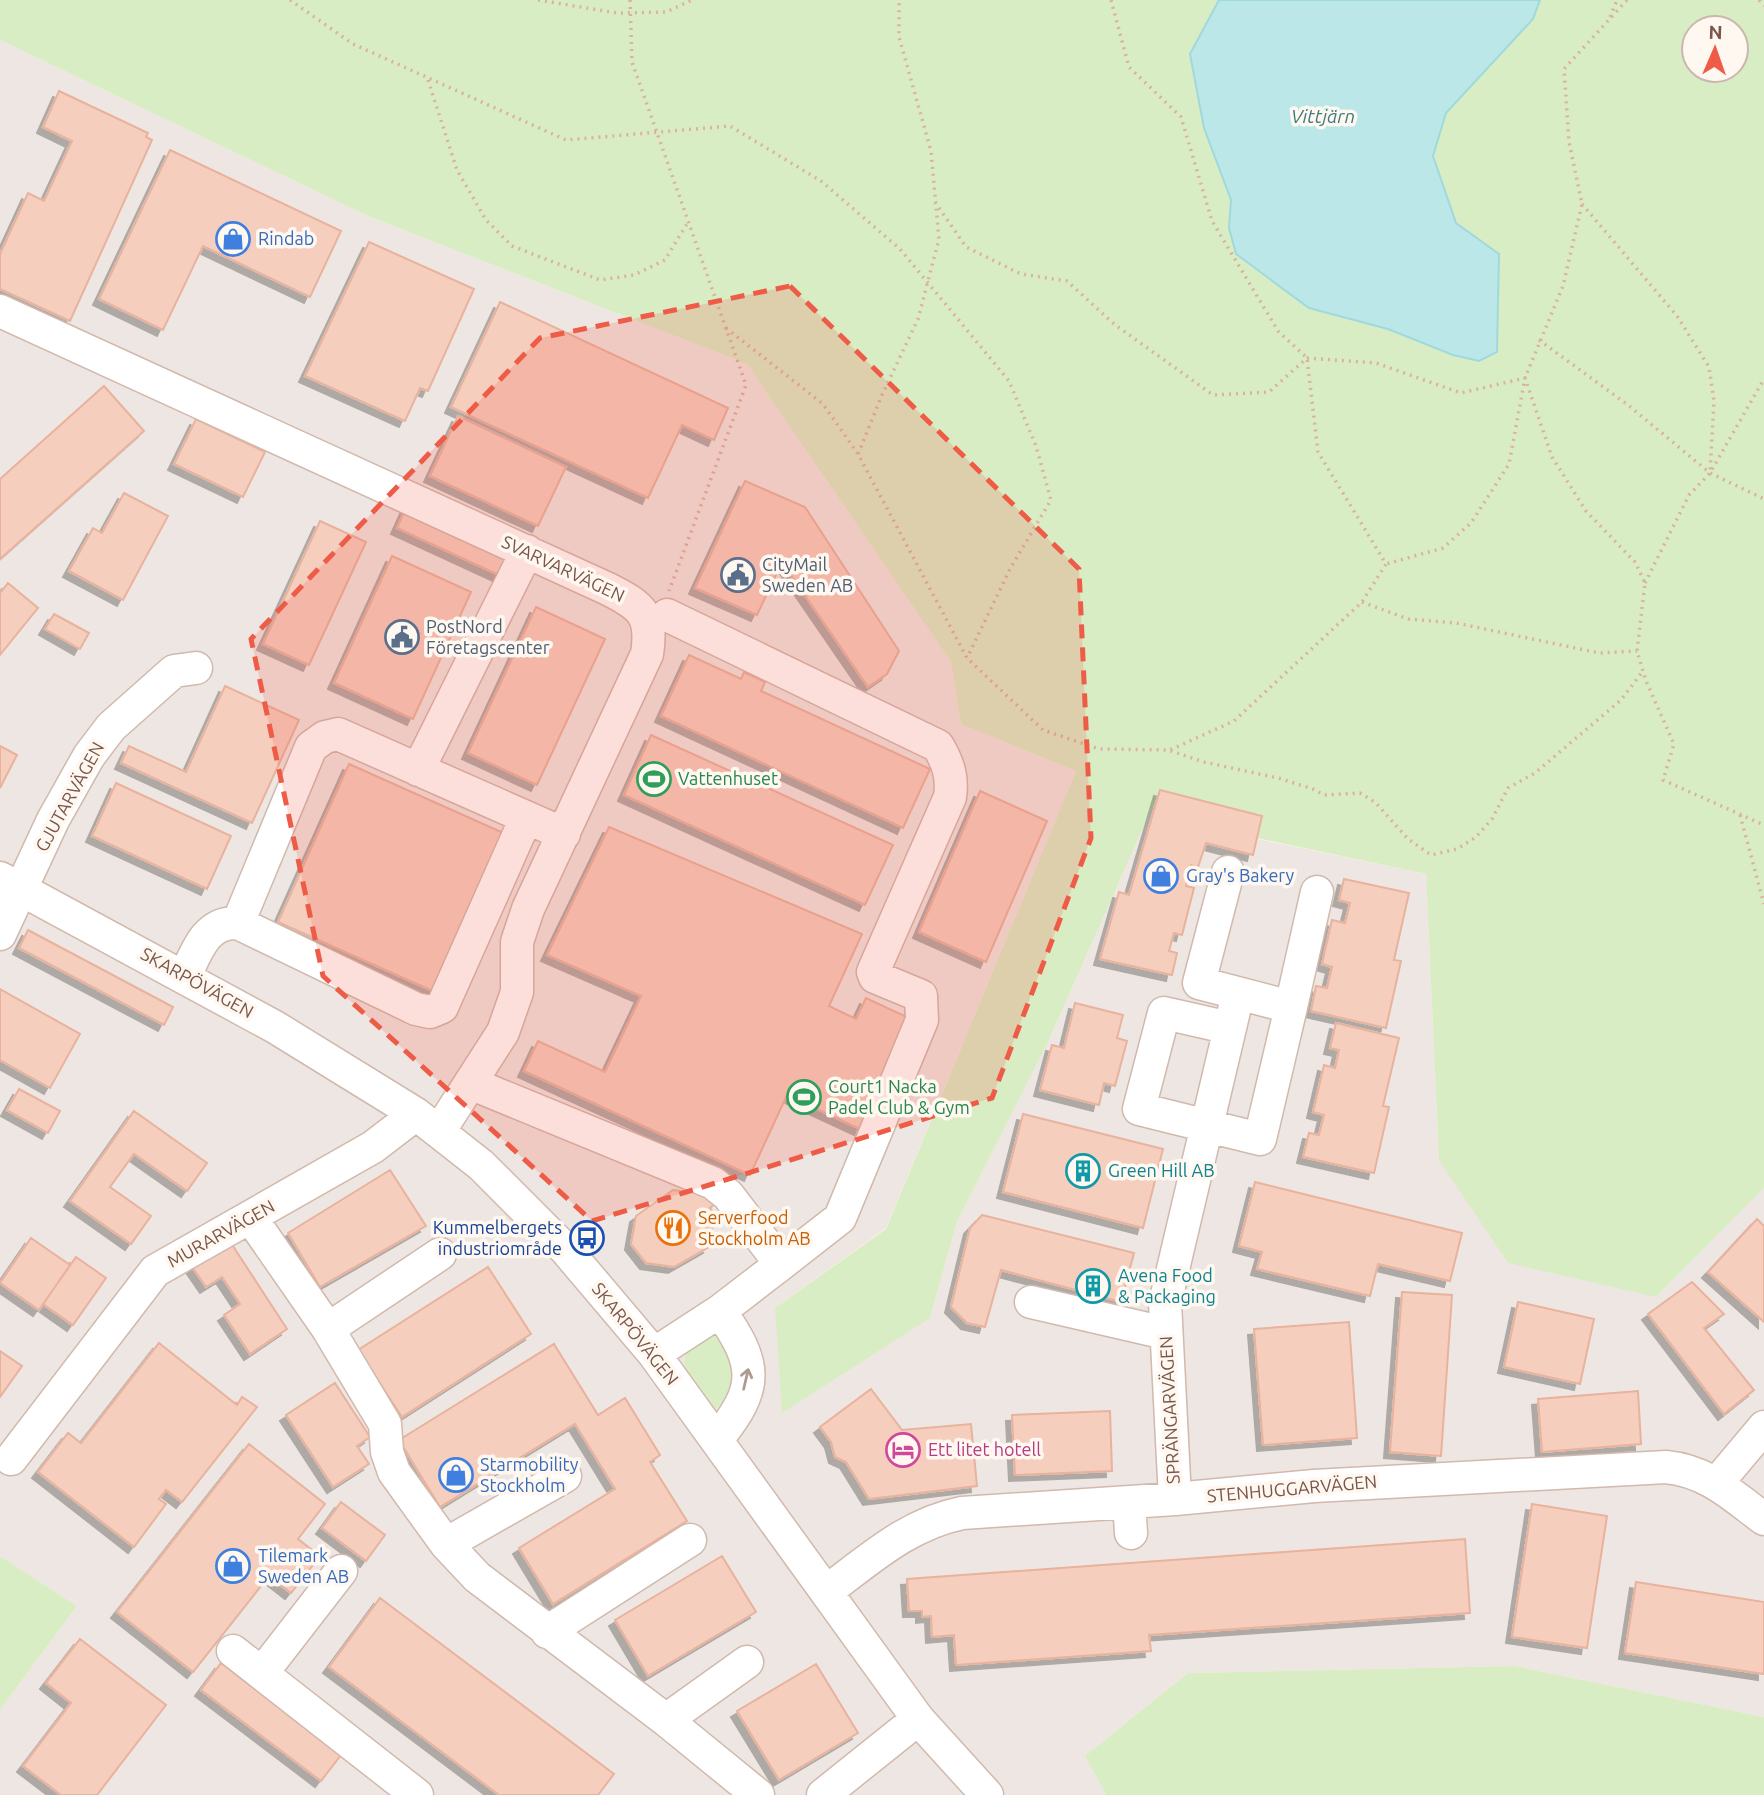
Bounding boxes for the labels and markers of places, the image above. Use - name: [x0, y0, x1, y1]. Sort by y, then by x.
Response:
- shop icon: Rindab: [214, 220, 252, 258]
- place label: Rindab: [258, 228, 314, 248]
- place label: CityMail Sweden AB: [762, 554, 853, 595]
- public building icon: CityMail Sweden AB: [719, 556, 757, 594]
- place label: PostNord Företagscenter: [426, 616, 550, 657]
- public building icon: PostNord Företagscenter: [383, 618, 421, 656]
- sports icon: Vattenhuset: [635, 760, 673, 798]
- place label: Vattenhuset: [678, 768, 778, 788]
- shop icon: Gray's Bakery: [1142, 857, 1180, 895]
- place label: Gray's Bakery: [1186, 865, 1295, 885]
- place label: Court1 Nacka Padel Club & Gym: [828, 1076, 970, 1117]
- sports icon: Court1 Nacka Padel Club & Gym: [785, 1078, 823, 1116]
- building icon: Green Hill AB: [1064, 1152, 1102, 1190]
- place label: Green Hill AB: [1108, 1160, 1215, 1180]
- place label: Serverfood Stockholm AB: [698, 1207, 811, 1248]
- restaurant icon: Serverfood Stockholm AB: [654, 1209, 692, 1247]
- place label: Kummelbergets industriområde: [433, 1217, 562, 1258]
- bus stop icon: Kummelbergets industriområde: [568, 1219, 606, 1257]
- place label: Avena Food & Packaging: [1118, 1265, 1216, 1306]
- building icon: Avena Food & Packaging: [1074, 1267, 1112, 1305]
- hotel icon: Ett litet hotell: [884, 1431, 922, 1469]
- place label: Ett litet hotell: [928, 1439, 1041, 1459]
- place label: Starmobility Stockholm: [480, 1454, 579, 1495]
- shop icon: Starmobility Stockholm: [437, 1456, 475, 1494]
- place label: Tilemark Sweden AB: [258, 1545, 349, 1586]
- shop icon: Tilemark Sweden AB: [214, 1547, 252, 1585]

